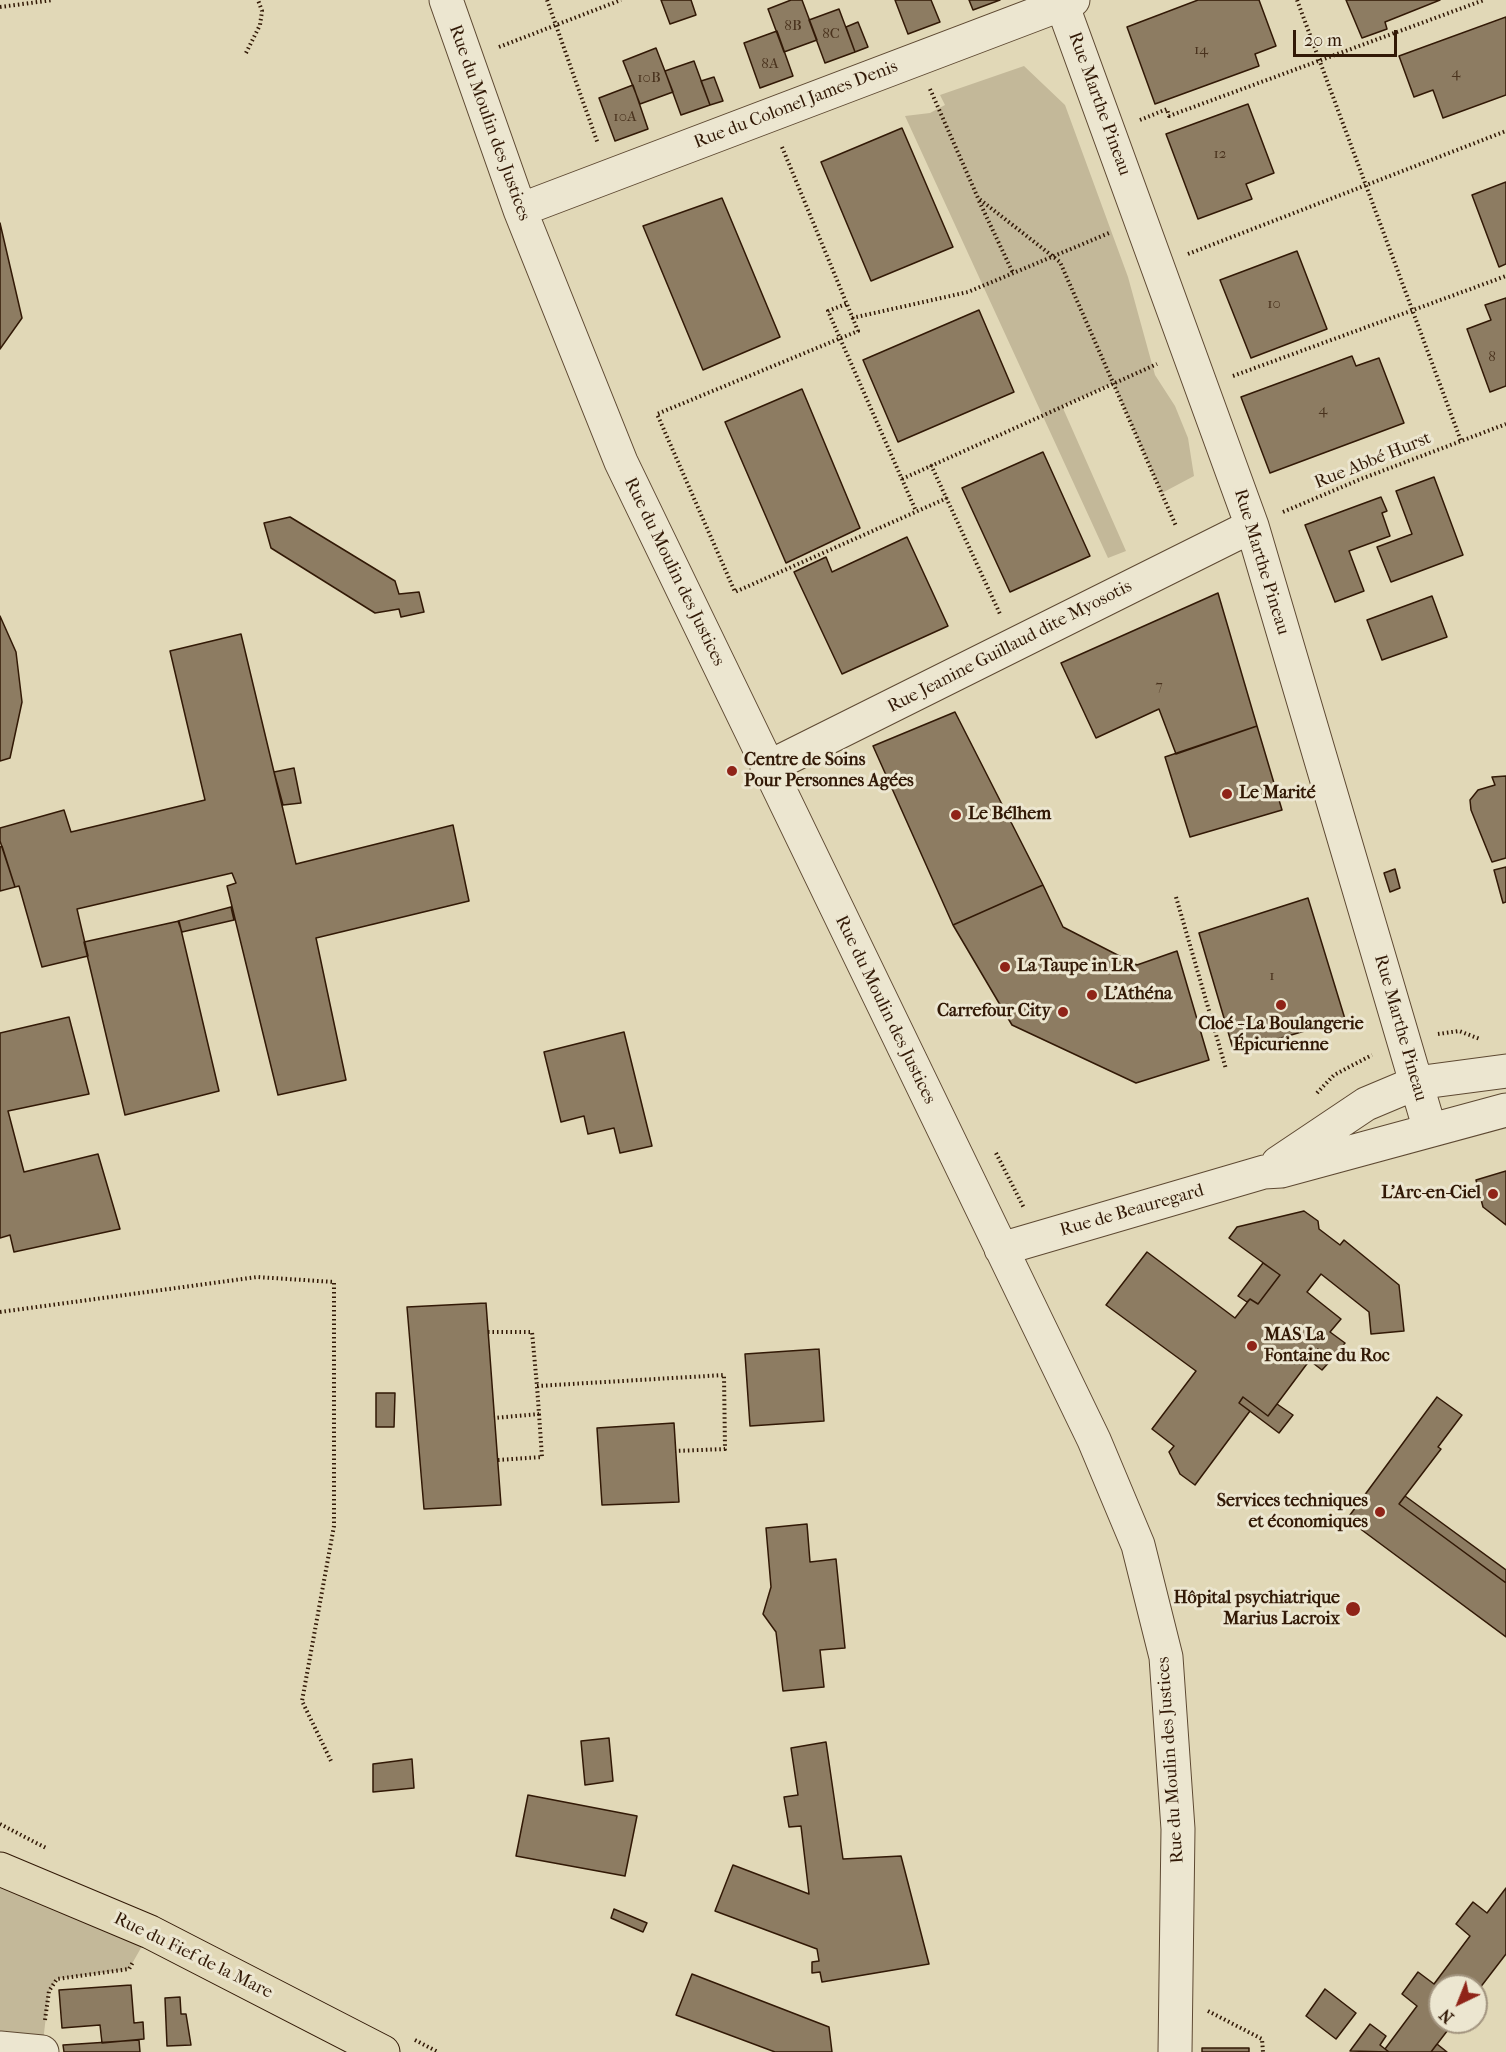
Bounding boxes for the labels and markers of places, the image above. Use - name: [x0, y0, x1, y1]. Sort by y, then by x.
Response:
- place label: Centre de Soins Pour Personnes Agées: [744, 750, 914, 792]
- marker: Centre de Soins Pour Personnes Agées: [725, 764, 739, 778]
- place label: Le Marité: [1239, 783, 1316, 805]
- marker: Le Marité: [1220, 787, 1234, 801]
- place label: Le Bélhem: [968, 804, 1051, 826]
- marker: Le Bélhem: [949, 808, 963, 822]
- place label: La Taupe in LR: [1017, 956, 1135, 978]
- marker: La Taupe in LR: [998, 960, 1012, 974]
- place label: L'Athéna: [1104, 984, 1172, 1006]
- marker: L'Athéna: [1085, 988, 1099, 1002]
- marker: Cloé - La Boulangerie Épicurienne: [1274, 998, 1288, 1012]
- place label: Carrefour City: [937, 1001, 1051, 1023]
- marker: Carrefour City: [1056, 1005, 1070, 1019]
- place label: Cloé - La Boulangerie Épicurienne: [1198, 1014, 1364, 1056]
- place label: L'Arc-en-Ciel: [1381, 1183, 1481, 1205]
- marker: L'Arc-en-Ciel: [1486, 1187, 1500, 1201]
- place label: MAS La Fontaine du Roc: [1264, 1325, 1390, 1368]
- marker: MAS La Fontaine du Roc: [1245, 1339, 1259, 1353]
- place label: Services techniques et économiques: [1217, 1491, 1368, 1534]
- marker: Services techniques et économiques: [1373, 1505, 1387, 1519]
- place label: Hôpital psychiatrique Marius Lacroix: [1174, 1588, 1340, 1630]
- marker: Hôpital psychiatrique Marius Lacroix: [1344, 1600, 1362, 1618]

